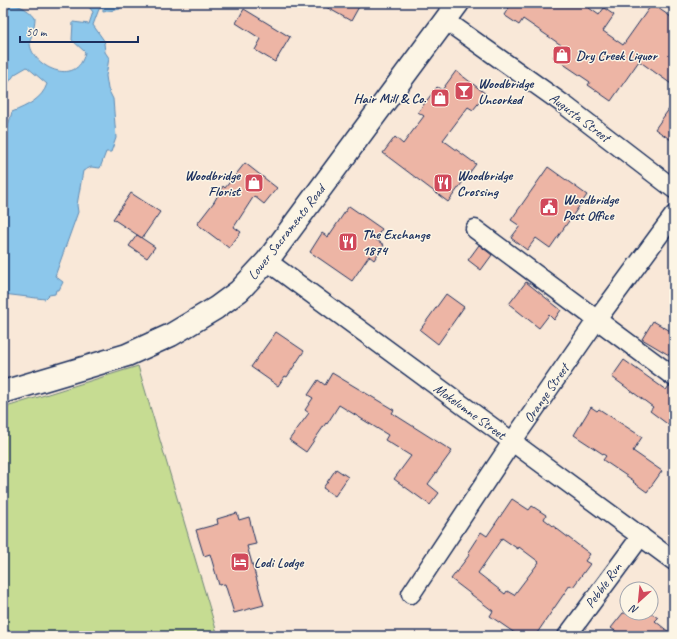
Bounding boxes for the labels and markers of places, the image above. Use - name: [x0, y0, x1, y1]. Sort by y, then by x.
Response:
- shop icon: Dry Creek Liquor: [551, 44, 573, 66]
- place label: Dry Creek Liquor: [576, 47, 659, 64]
- place label: Woodbridge Uncorked: [478, 75, 535, 108]
- bar icon: Woodbridge Uncorked: [453, 80, 475, 102]
- shop icon: Hair Mill & Co.: [429, 87, 451, 109]
- place label: Hair Mill & Co.: [353, 90, 426, 107]
- place label: Woodbridge Florist: [185, 167, 241, 200]
- place label: Woodbridge Crossing: [457, 167, 514, 200]
- shop icon: Woodbridge Florist: [243, 172, 265, 194]
- restaurant icon: Woodbridge Crossing: [432, 172, 454, 194]
- place label: Woodbridge Post Office: [563, 191, 620, 224]
- public building icon: Woodbridge Post Office: [538, 196, 560, 218]
- place label: The Exchange 1874: [362, 226, 431, 259]
- restaurant icon: The Exchange 1874: [337, 231, 359, 253]
- hotel icon: Lodi Lodge: [229, 551, 251, 573]
- place label: Lodi Lodge: [254, 554, 305, 571]

